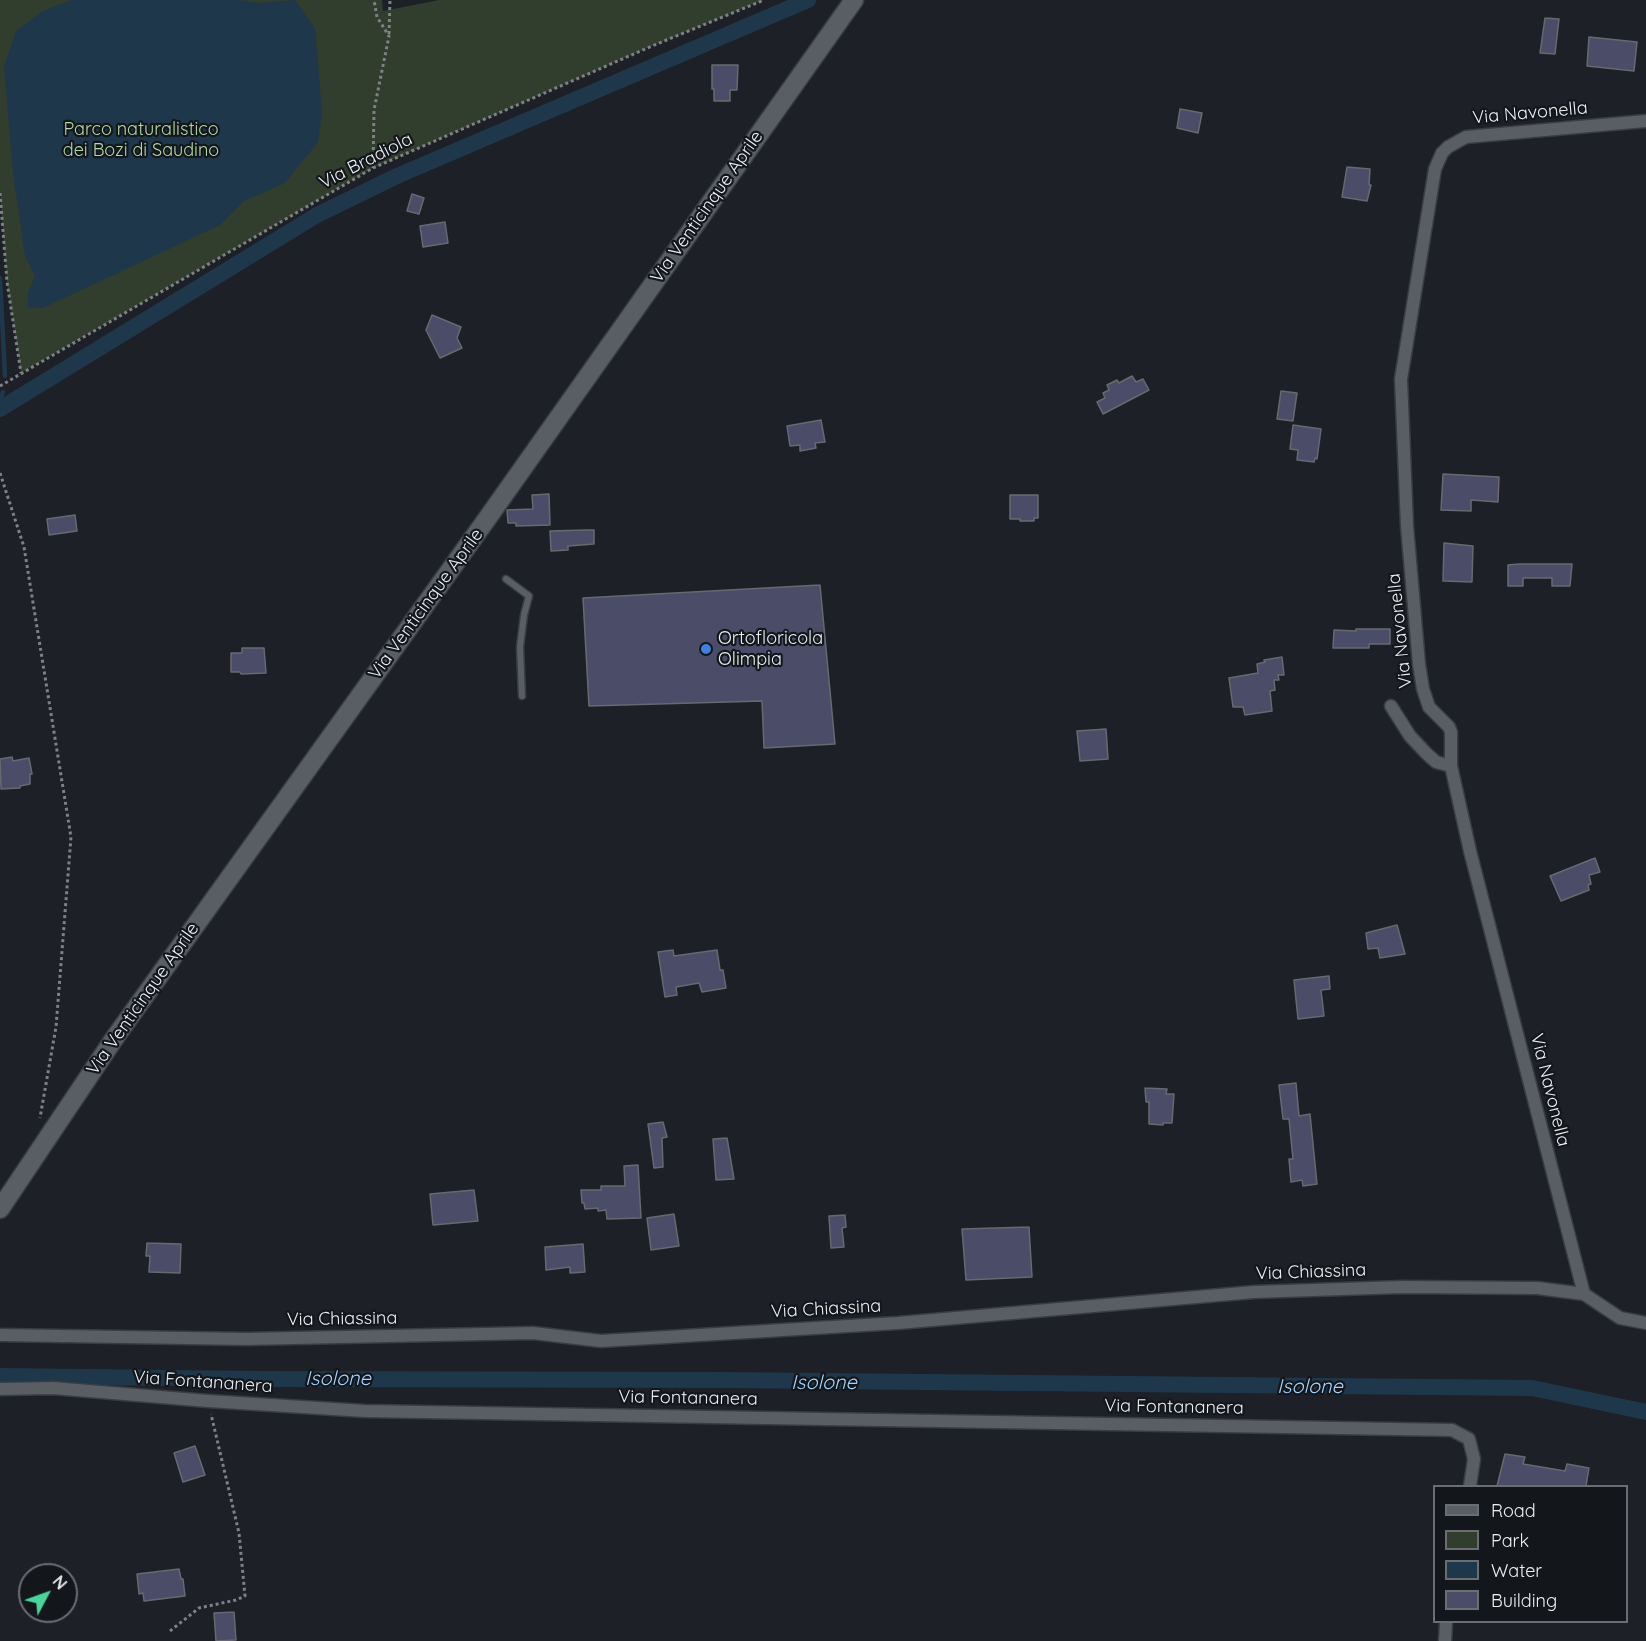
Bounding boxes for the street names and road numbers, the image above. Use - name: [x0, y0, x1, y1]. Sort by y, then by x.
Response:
- street label: Via Navonella: [1472, 97, 1588, 129]
- street label: Via Venticinque Aprile: [646, 127, 768, 287]
- street label: Via Bradiola: [316, 128, 416, 194]
- street label: Via Venticinque Aprile: [364, 524, 488, 684]
- street label: Via Navonella: [1383, 572, 1417, 690]
- street label: Via Venticinque Aprile: [82, 919, 204, 1079]
- street label: Via Navonella: [1526, 1031, 1574, 1149]
- street label: Via Chiassina: [1255, 1259, 1367, 1285]
- street label: Via Chiassina: [770, 1295, 882, 1323]
- street label: Via Chiassina: [287, 1307, 397, 1331]
- street label: Via Fontananera: [133, 1366, 273, 1398]
- street label: Via Fontananera: [618, 1386, 758, 1410]
- street label: Via Fontananera: [1104, 1395, 1244, 1419]

